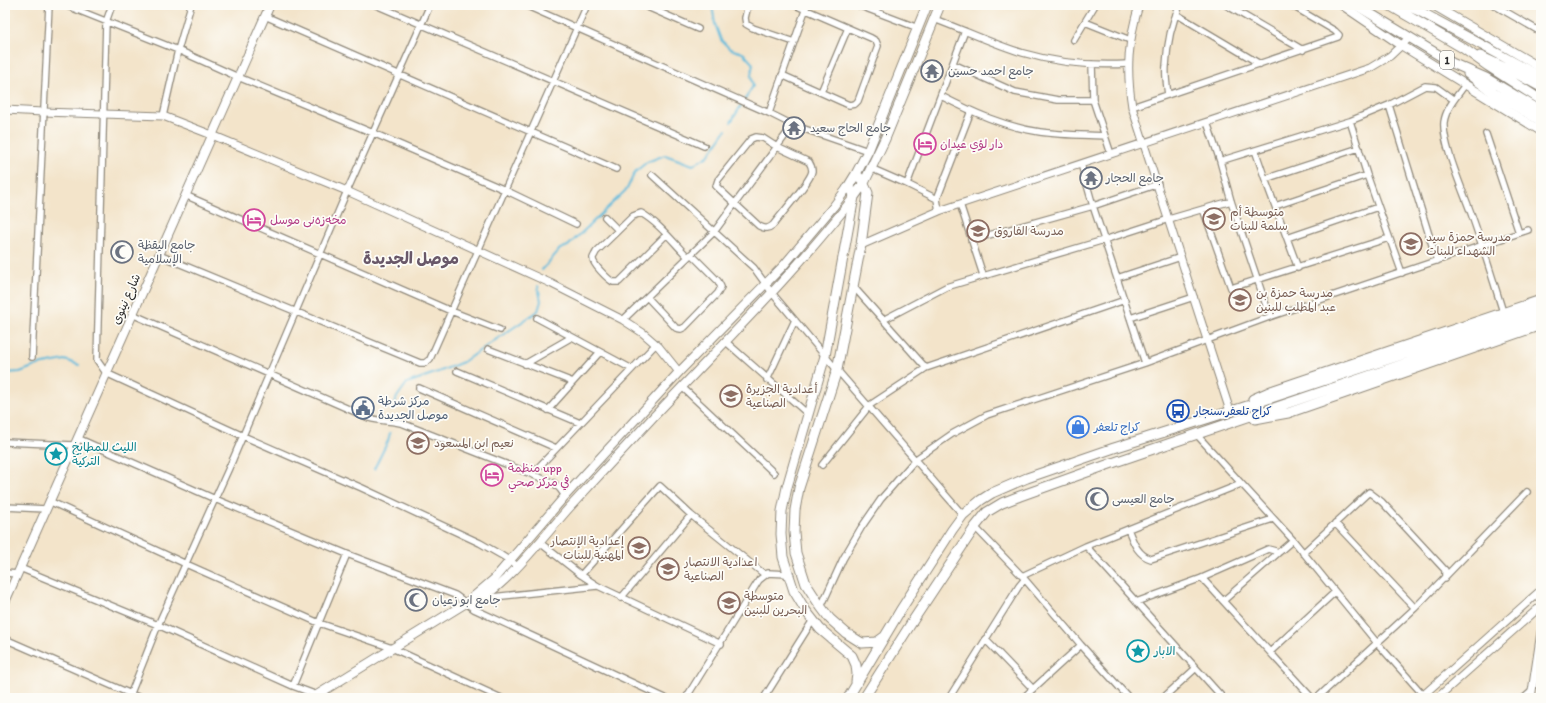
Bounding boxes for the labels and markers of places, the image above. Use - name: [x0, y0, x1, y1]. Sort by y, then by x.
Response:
- temple icon: جامع احمد حسين: [919, 58, 945, 84]
- place label: جامع احمد حسين: [948, 64, 1034, 80]
- temple icon: جامع الحاج سعيد: [781, 115, 807, 141]
- place label: جامع الحاج سعيد: [810, 121, 891, 137]
- hotel icon: دار لؤي عيدان: [912, 131, 938, 157]
- place label: دار لؤي عيدان: [940, 137, 1003, 153]
- temple icon: جامع الحجار: [1078, 165, 1104, 191]
- place label: جامع الحجار: [1105, 171, 1164, 187]
- place label: متوسطة أم سلمة للبنات: [1230, 205, 1288, 234]
- school or university icon: متوسطة أم سلمة للبنات: [1201, 206, 1227, 232]
- hotel icon: مخەزەنی موسل: [241, 207, 267, 233]
- place label: مخەزەنی موسل: [270, 213, 347, 228]
- school or university icon: مدرسة الفاروق: [965, 218, 991, 244]
- place label: مدرسة الفاروق: [994, 224, 1064, 239]
- place label: مدرسة حمزة سيد الشهداء للبنات: [1426, 230, 1511, 259]
- school or university icon: مدرسة حمزة سيد الشهداء للبنات: [1398, 231, 1424, 257]
- place label: جامع اليقظة الإسلامية: [138, 238, 196, 267]
- mosque icon: جامع اليقظة الإسلامية: [109, 239, 135, 265]
- place label: مدرسة حمزة بن عبد المطلب للبنين: [1256, 286, 1336, 315]
- school or university icon: مدرسة حمزة بن عبد المطلب للبنين: [1227, 287, 1253, 313]
- place label: أعدادية الجزيرة الصناعية: [746, 382, 818, 410]
- school or university icon: أعدادية الجزيرة الصناعية: [718, 383, 744, 409]
- place label: مركز شرطة موصل الجديدة: [378, 394, 448, 423]
- public building icon: مركز شرطة موصل الجديدة: [350, 395, 376, 421]
- bus stop icon: كراج تلعفر،سنجار: [1165, 398, 1191, 424]
- place label: كراج تلعفر،سنجار: [1193, 404, 1272, 420]
- shop icon: كراج تلعفر: [1065, 414, 1091, 440]
- place label: كراج تلعفر: [1093, 420, 1140, 436]
- school or university icon: نعيم ابن المسعود: [405, 430, 431, 456]
- place label: نعيم ابن المسعود: [434, 436, 514, 452]
- place label: الليث للمطابخ التركية: [72, 440, 137, 468]
- place icon: الليث للمطابخ التركية: [43, 441, 69, 467]
- place label: منظمة upp في مركز صحي: [508, 461, 570, 493]
- hotel icon: منظمة upp في مركز صحي: [479, 462, 505, 488]
- mosque icon: جامع العيسى: [1084, 486, 1110, 512]
- place label: جامع العيسى: [1112, 492, 1175, 508]
- place label: إعدادية الإنتصار المهنية للبنات: [550, 534, 624, 563]
- school or university icon: إعدادية الإنتصار المهنية للبنات: [626, 535, 652, 561]
- place label: اعدادية الانتصار الصناعية: [683, 555, 757, 583]
- school or university icon: اعدادية الانتصار الصناعية: [655, 556, 681, 582]
- mosque icon: جامع ابو زعیان: [403, 587, 429, 613]
- place label: متوسطة البحرين للبنين: [744, 589, 807, 618]
- school or university icon: متوسطة البحرين للبنين: [716, 590, 742, 616]
- place label: جامع ابو زعیان: [432, 593, 501, 609]
- place icon: الابار: [1125, 638, 1151, 664]
- place label: الابار: [1153, 644, 1176, 659]

